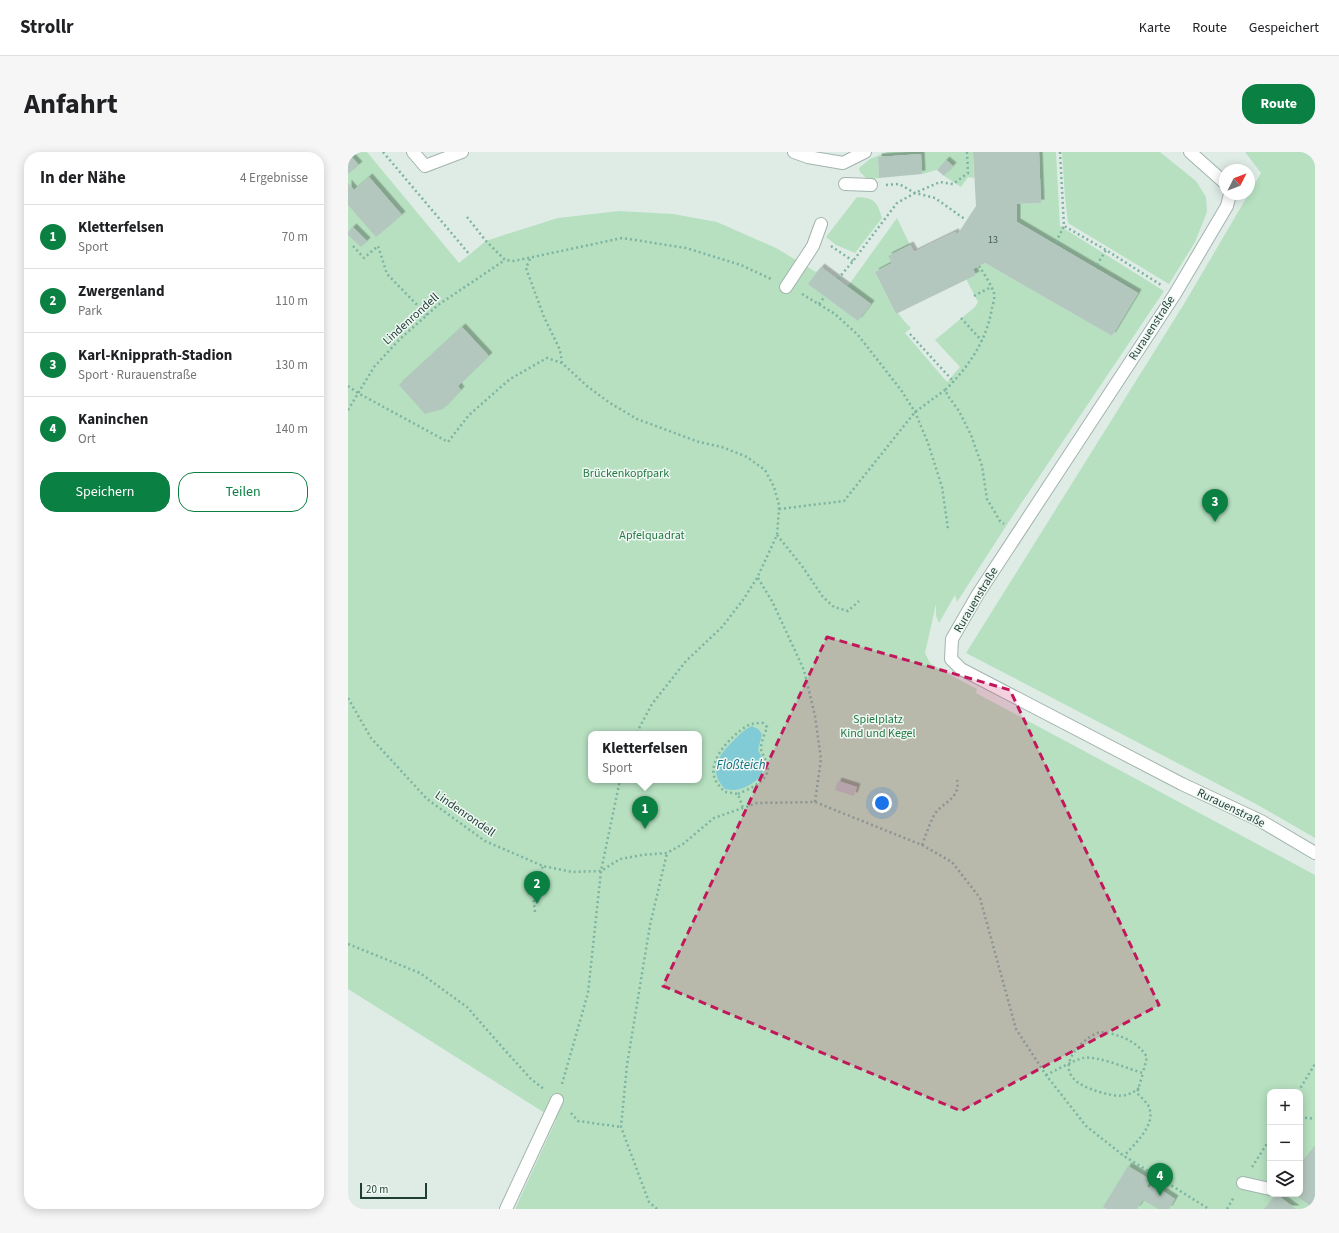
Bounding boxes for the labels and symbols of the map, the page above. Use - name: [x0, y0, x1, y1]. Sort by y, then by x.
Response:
- north arrow: [1219, 164, 1255, 200]
- house number: 13: [988, 233, 998, 247]
- street label: Lindenrondell: [379, 289, 443, 349]
- street label: Rurauenstraße: [1125, 292, 1179, 364]
- park label: Brückenkopfpark: [583, 465, 669, 482]
- pin: 3: [1202, 489, 1228, 522]
- park label: Apfelquadrat: [619, 527, 685, 544]
- street label: Rurauenstraße: [950, 564, 1002, 636]
- park label: Spielplatz Kind und Kegel: [840, 711, 916, 742]
- water label: Floßteich: [717, 756, 766, 774]
- street label: Rurauenstraße: [1194, 784, 1268, 832]
- street label: Lindenrondell: [431, 787, 499, 841]
- your location: [872, 793, 892, 813]
- pin: 1: [632, 796, 658, 829]
- pin: 2: [524, 871, 550, 904]
- pin: 4: [1147, 1163, 1173, 1196]
- scale bar: [360, 1181, 427, 1200]

